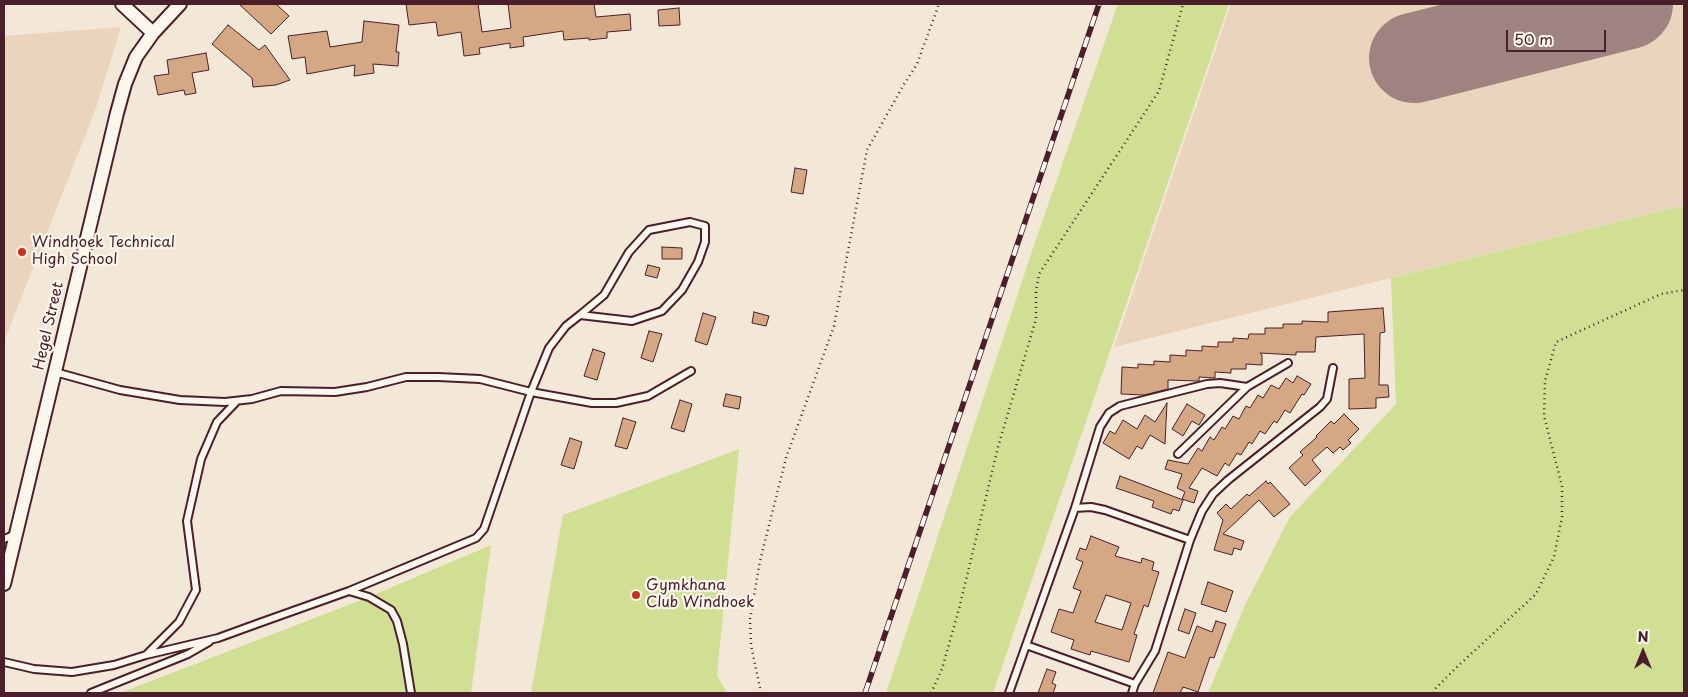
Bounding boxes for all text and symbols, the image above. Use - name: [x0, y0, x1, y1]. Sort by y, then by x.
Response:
- scale bar: [1508, 20, 1608, 52]
- text: 50 m: [1514, 27, 1553, 50]
- place label: Windhoek Technical High School: [32, 234, 175, 269]
- marker: Windhoek Technical High School: [16, 246, 28, 258]
- street label: Hegel Street: [30, 280, 68, 372]
- place label: Gymkhana Club Windhoek: [646, 577, 755, 612]
- marker: Gymkhana Club Windhoek: [630, 589, 642, 601]
- text: N: [1637, 626, 1649, 647]
- north arrow: [1618, 627, 1668, 677]

